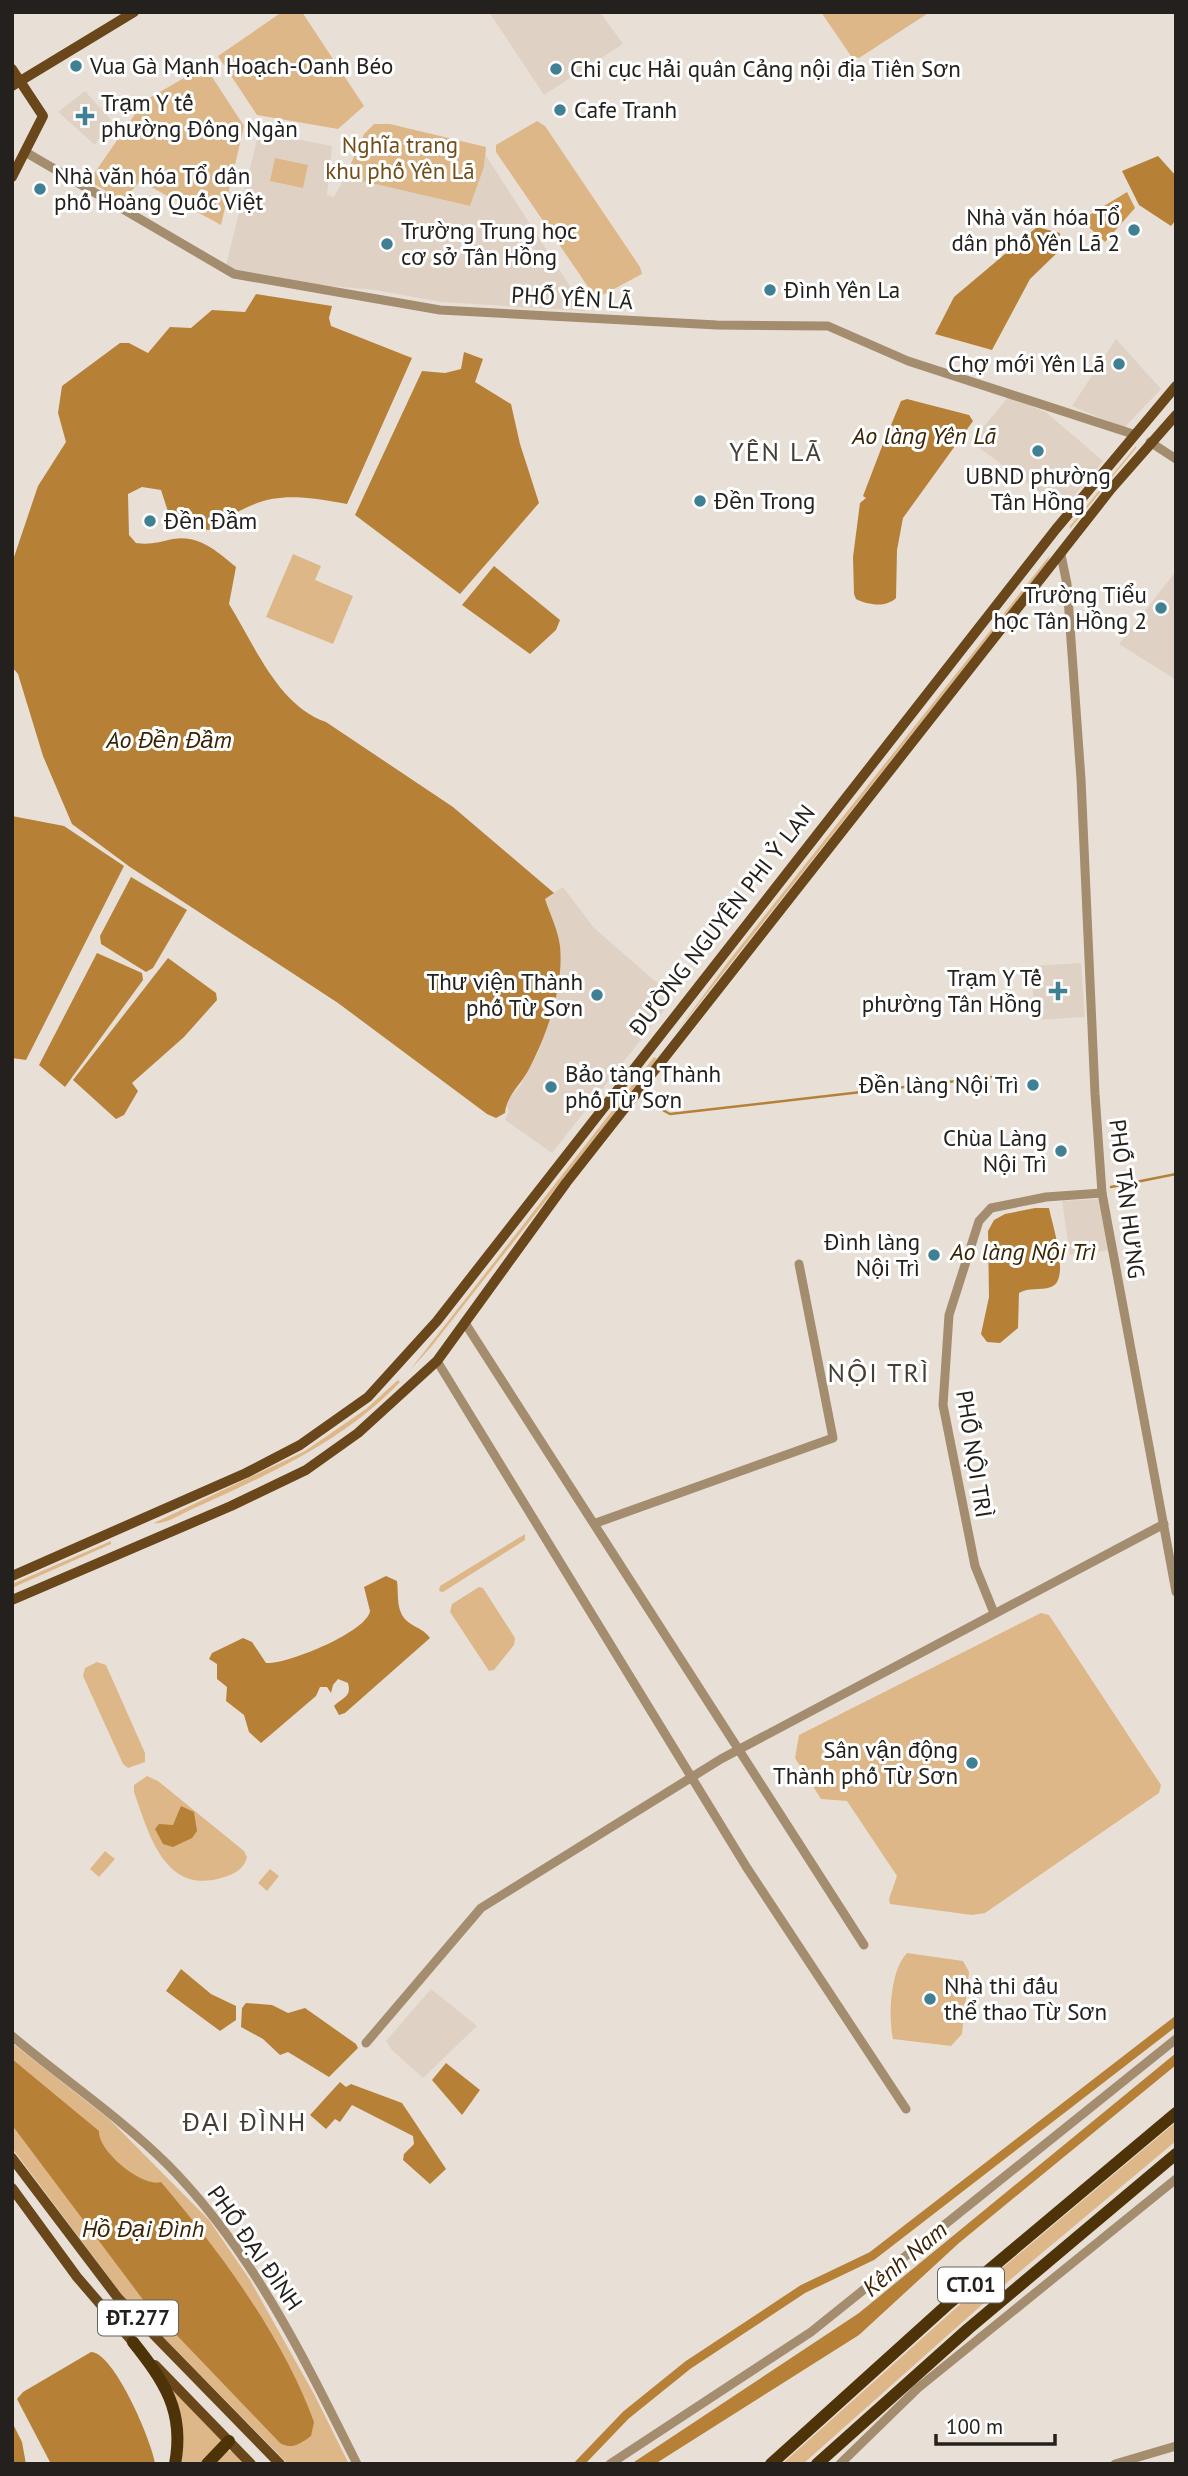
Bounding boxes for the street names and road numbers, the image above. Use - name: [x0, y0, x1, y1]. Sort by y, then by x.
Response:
- street label: PHỐ YÊN LÃ: [510, 280, 634, 315]
- street label: ĐƯỜNG NGUYÊN PHI Ỷ LAN: [622, 798, 821, 1042]
- street label: PHỐ TÂN HƯNG: [1103, 1118, 1152, 1280]
- street label: PHỐ NỘI TRÌ: [950, 1388, 999, 1520]
- street label: PHỐ ĐẠI ĐÌNH: [202, 2179, 309, 2316]
- road number: CT.01: [938, 2268, 1004, 2302]
- road number: ĐT.277: [98, 2300, 178, 2336]

